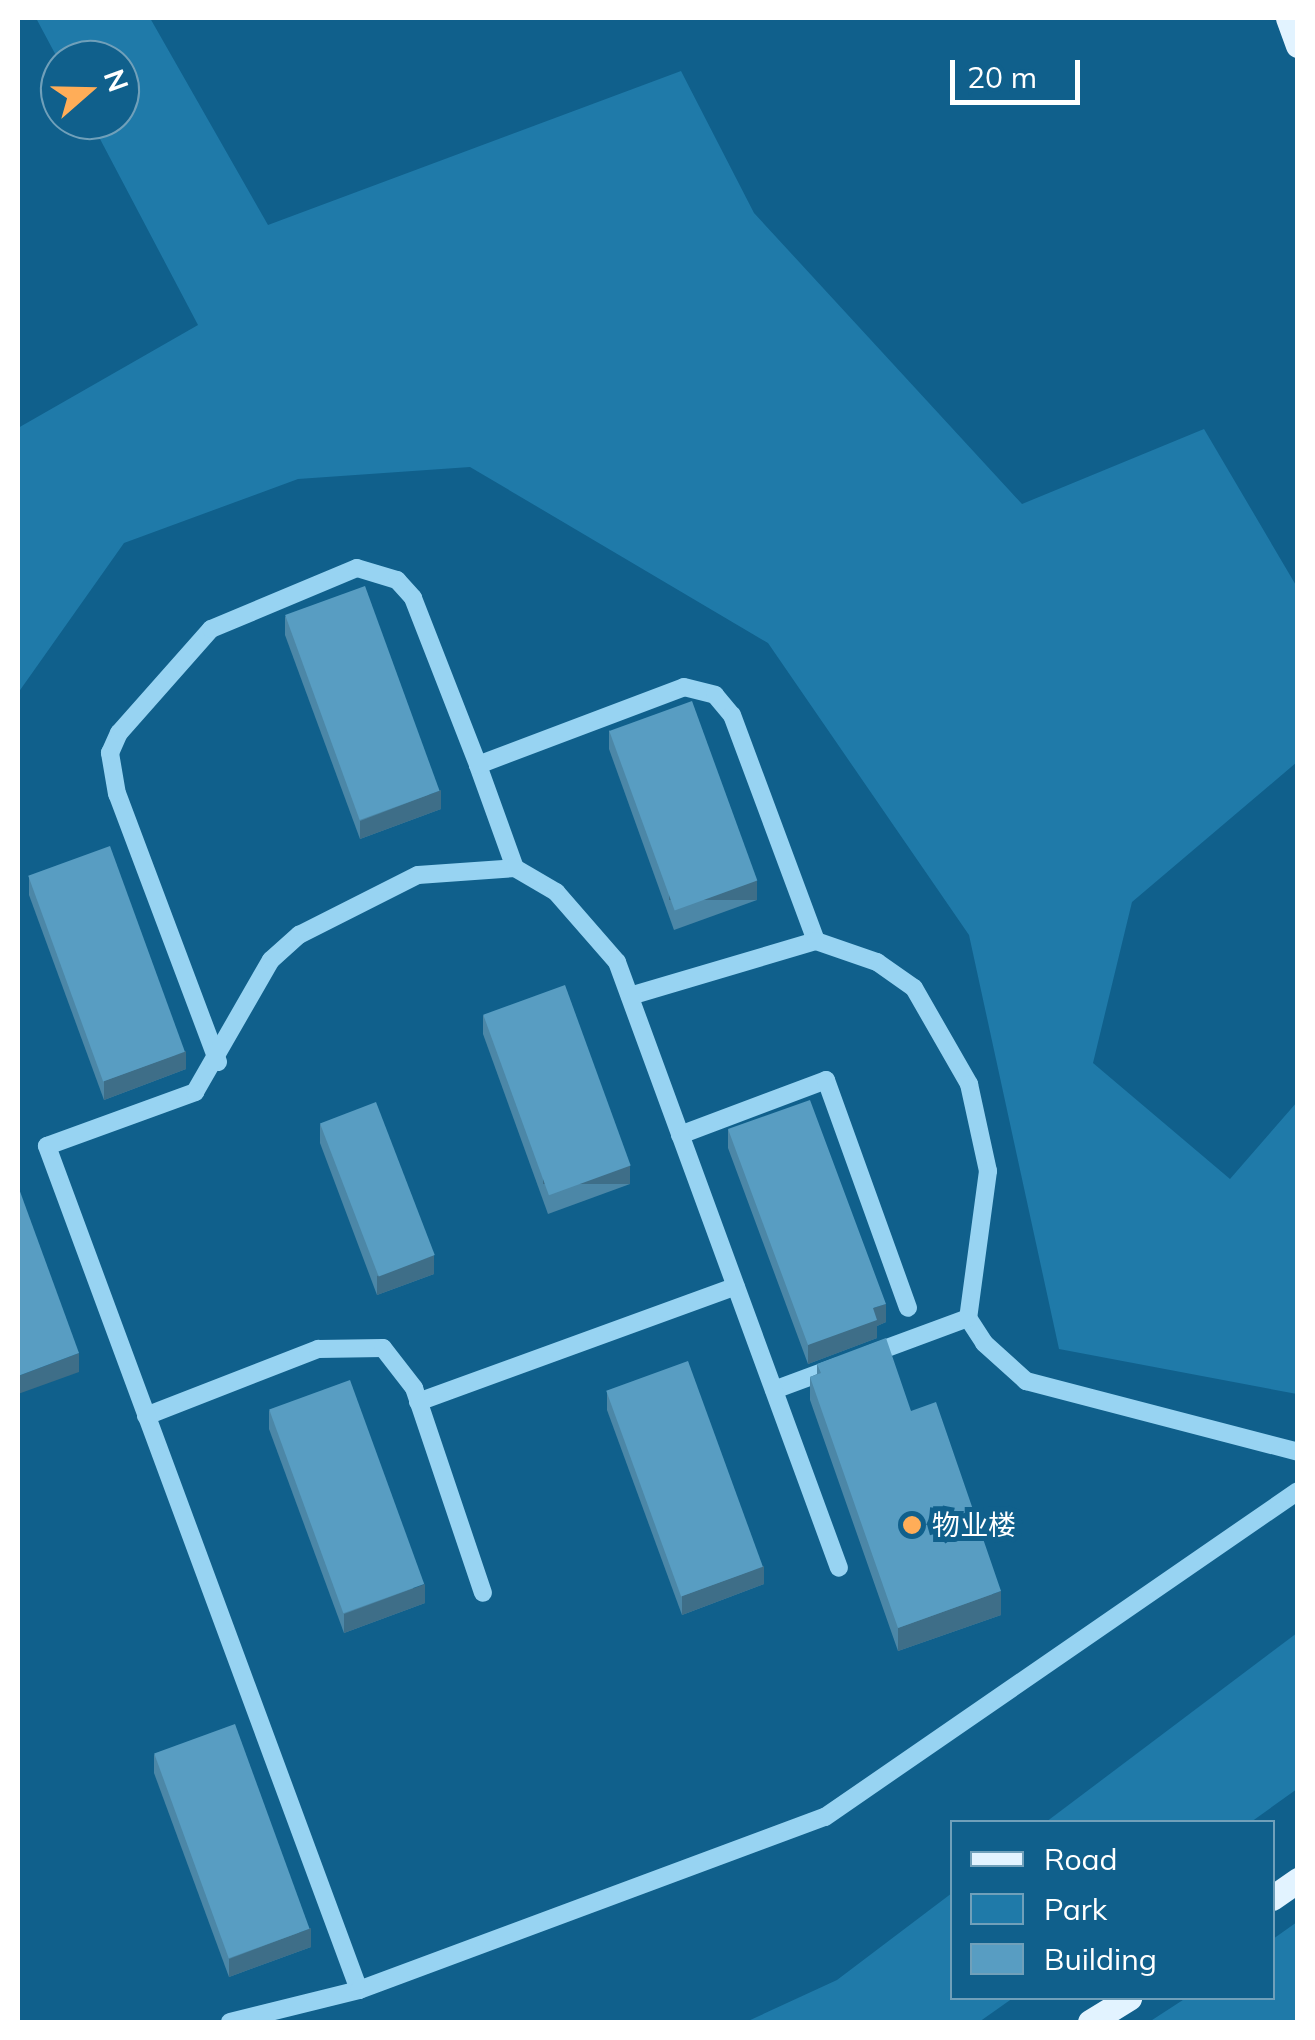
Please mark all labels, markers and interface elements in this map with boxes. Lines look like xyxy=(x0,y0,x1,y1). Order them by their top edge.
north arrow xyxy=(40,40,140,140)
scale bar xyxy=(955,40,1085,102)
text: 20 m xyxy=(967,58,1037,96)
text: N xyxy=(97,64,137,96)
place label: 物业楼 xyxy=(932,1508,1016,1542)
marker: 物业楼 xyxy=(901,1514,923,1536)
legend xyxy=(950,1820,1275,2000)
text: Road xyxy=(1044,1840,1118,1878)
text: Park xyxy=(1044,1890,1107,1928)
text: Building xyxy=(1044,1940,1157,1978)

